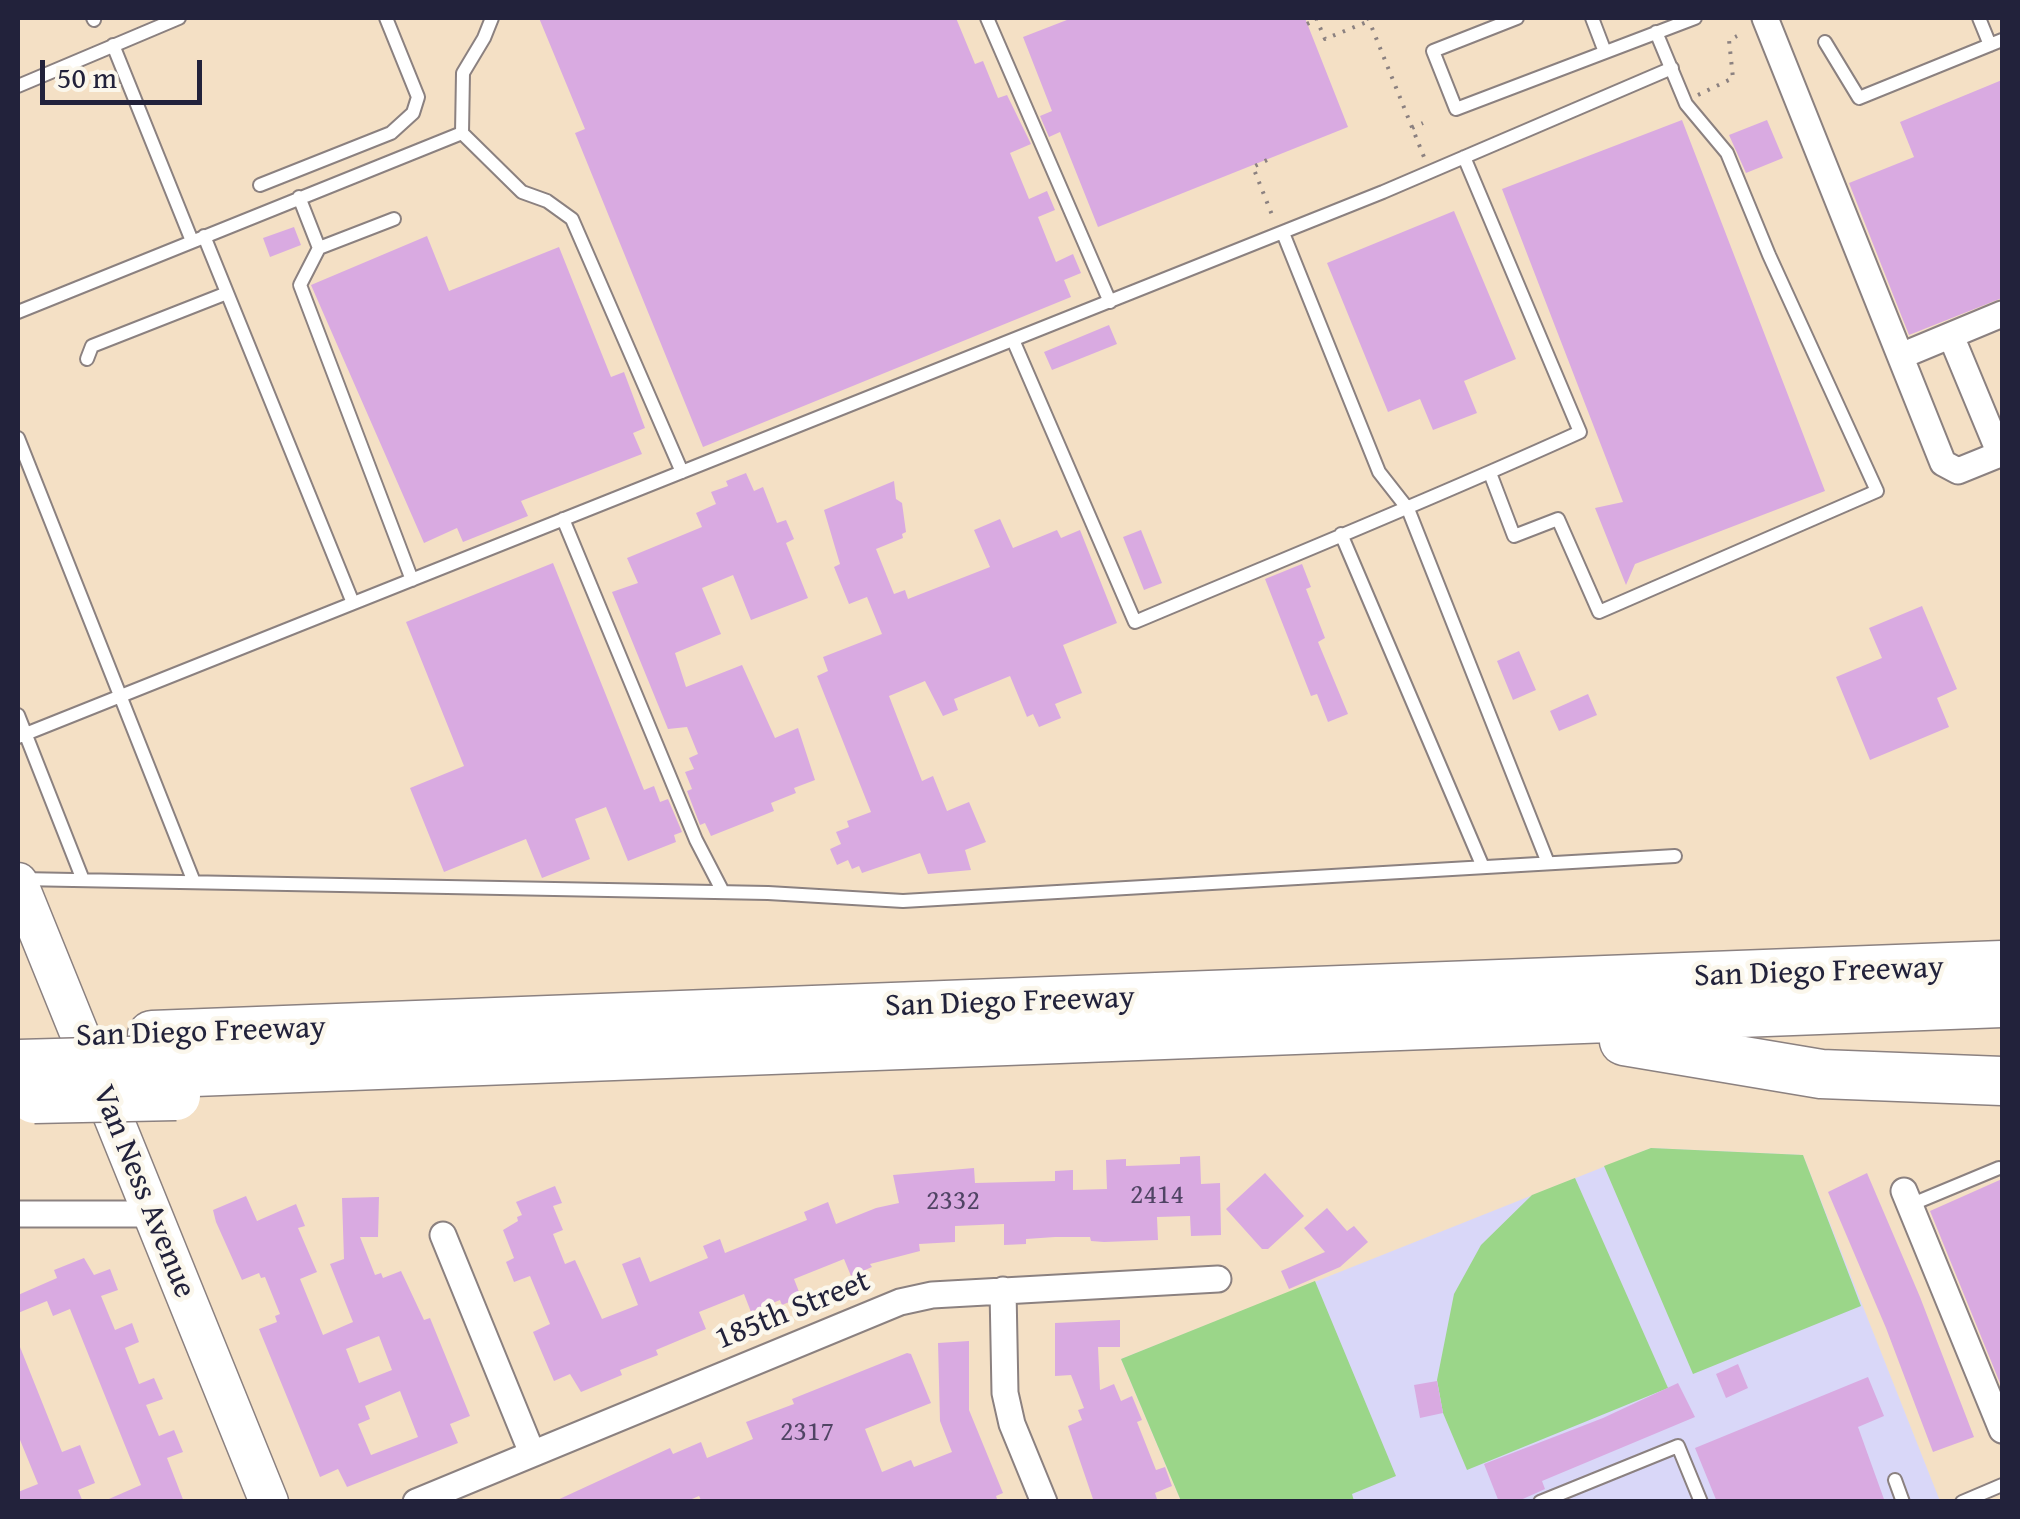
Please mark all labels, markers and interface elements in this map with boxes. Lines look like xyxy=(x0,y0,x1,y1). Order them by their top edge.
scale bar xyxy=(45,40,208,102)
text: 50 m xyxy=(57,55,117,99)
street label: San Diego Freeway xyxy=(1693,949,1945,997)
street label: San Diego Freeway xyxy=(884,979,1136,1027)
street label: San Diego Freeway xyxy=(75,1009,327,1057)
street label: Van Ness Avenue xyxy=(83,1080,203,1304)
house number: 2414 xyxy=(1130,1179,1184,1213)
house number: 2332 xyxy=(926,1185,980,1219)
street label: 185th Street xyxy=(710,1263,876,1359)
house number: 2317 xyxy=(780,1416,834,1450)

